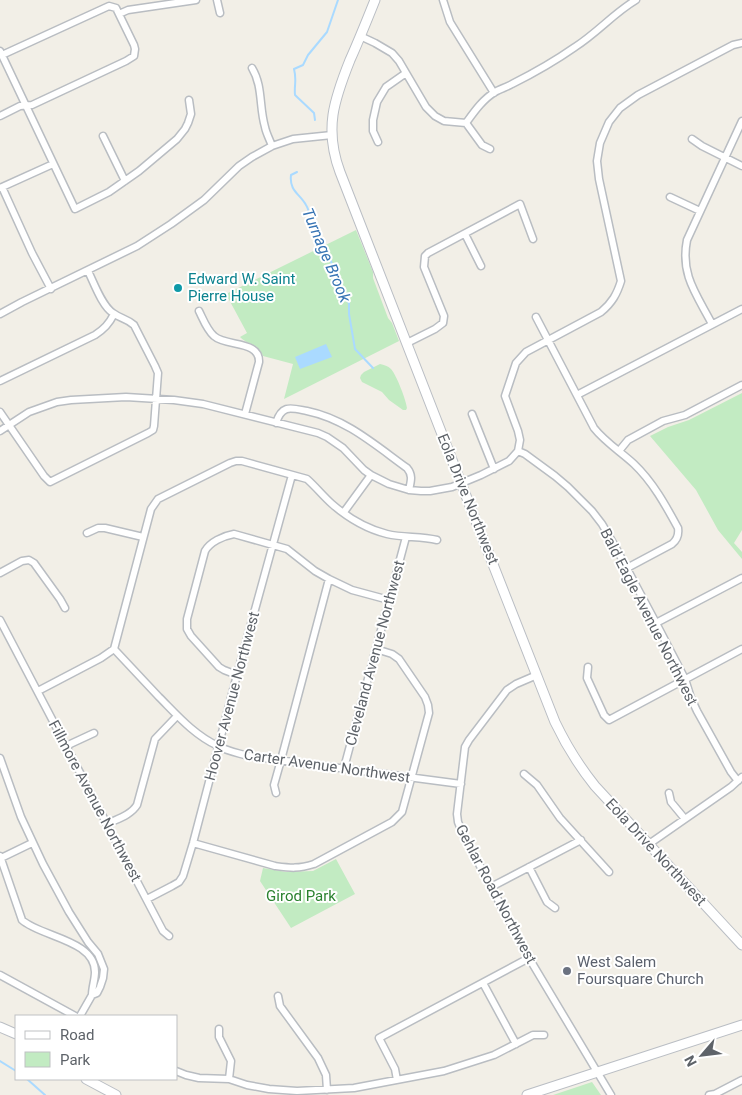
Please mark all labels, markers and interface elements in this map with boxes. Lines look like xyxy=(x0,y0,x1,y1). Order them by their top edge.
water label: Turnage Brook xyxy=(298,205,355,306)
place label: Edward W. Saint Pierre House xyxy=(188,270,295,305)
marker: Edward W. Saint Pierre House xyxy=(172,282,184,294)
street label: Eola Drive Northwest xyxy=(434,431,503,567)
street label: Bald Eagle Avenue Northwest xyxy=(596,525,702,709)
street label: Cleveland Avenue Northwest xyxy=(342,558,408,748)
street label: Hoover Avenue Northwest xyxy=(201,609,263,782)
street label: Fillmore Avenue Northwest xyxy=(45,717,145,885)
street label: Carter Avenue Northwest xyxy=(243,745,411,787)
street label: Eola Drive Northwest xyxy=(602,795,710,909)
street label: Gehlar Road Northwest xyxy=(452,821,540,967)
park label: Girod Park xyxy=(266,887,336,905)
place label: West Salem Foursquare Church xyxy=(577,953,704,988)
marker: West Salem Foursquare Church xyxy=(561,965,573,977)
legend xyxy=(15,1015,178,1080)
text: Road xyxy=(60,1026,94,1044)
north arrow xyxy=(677,1030,727,1080)
text: Park xyxy=(60,1051,91,1069)
text: N xyxy=(681,1053,700,1069)

